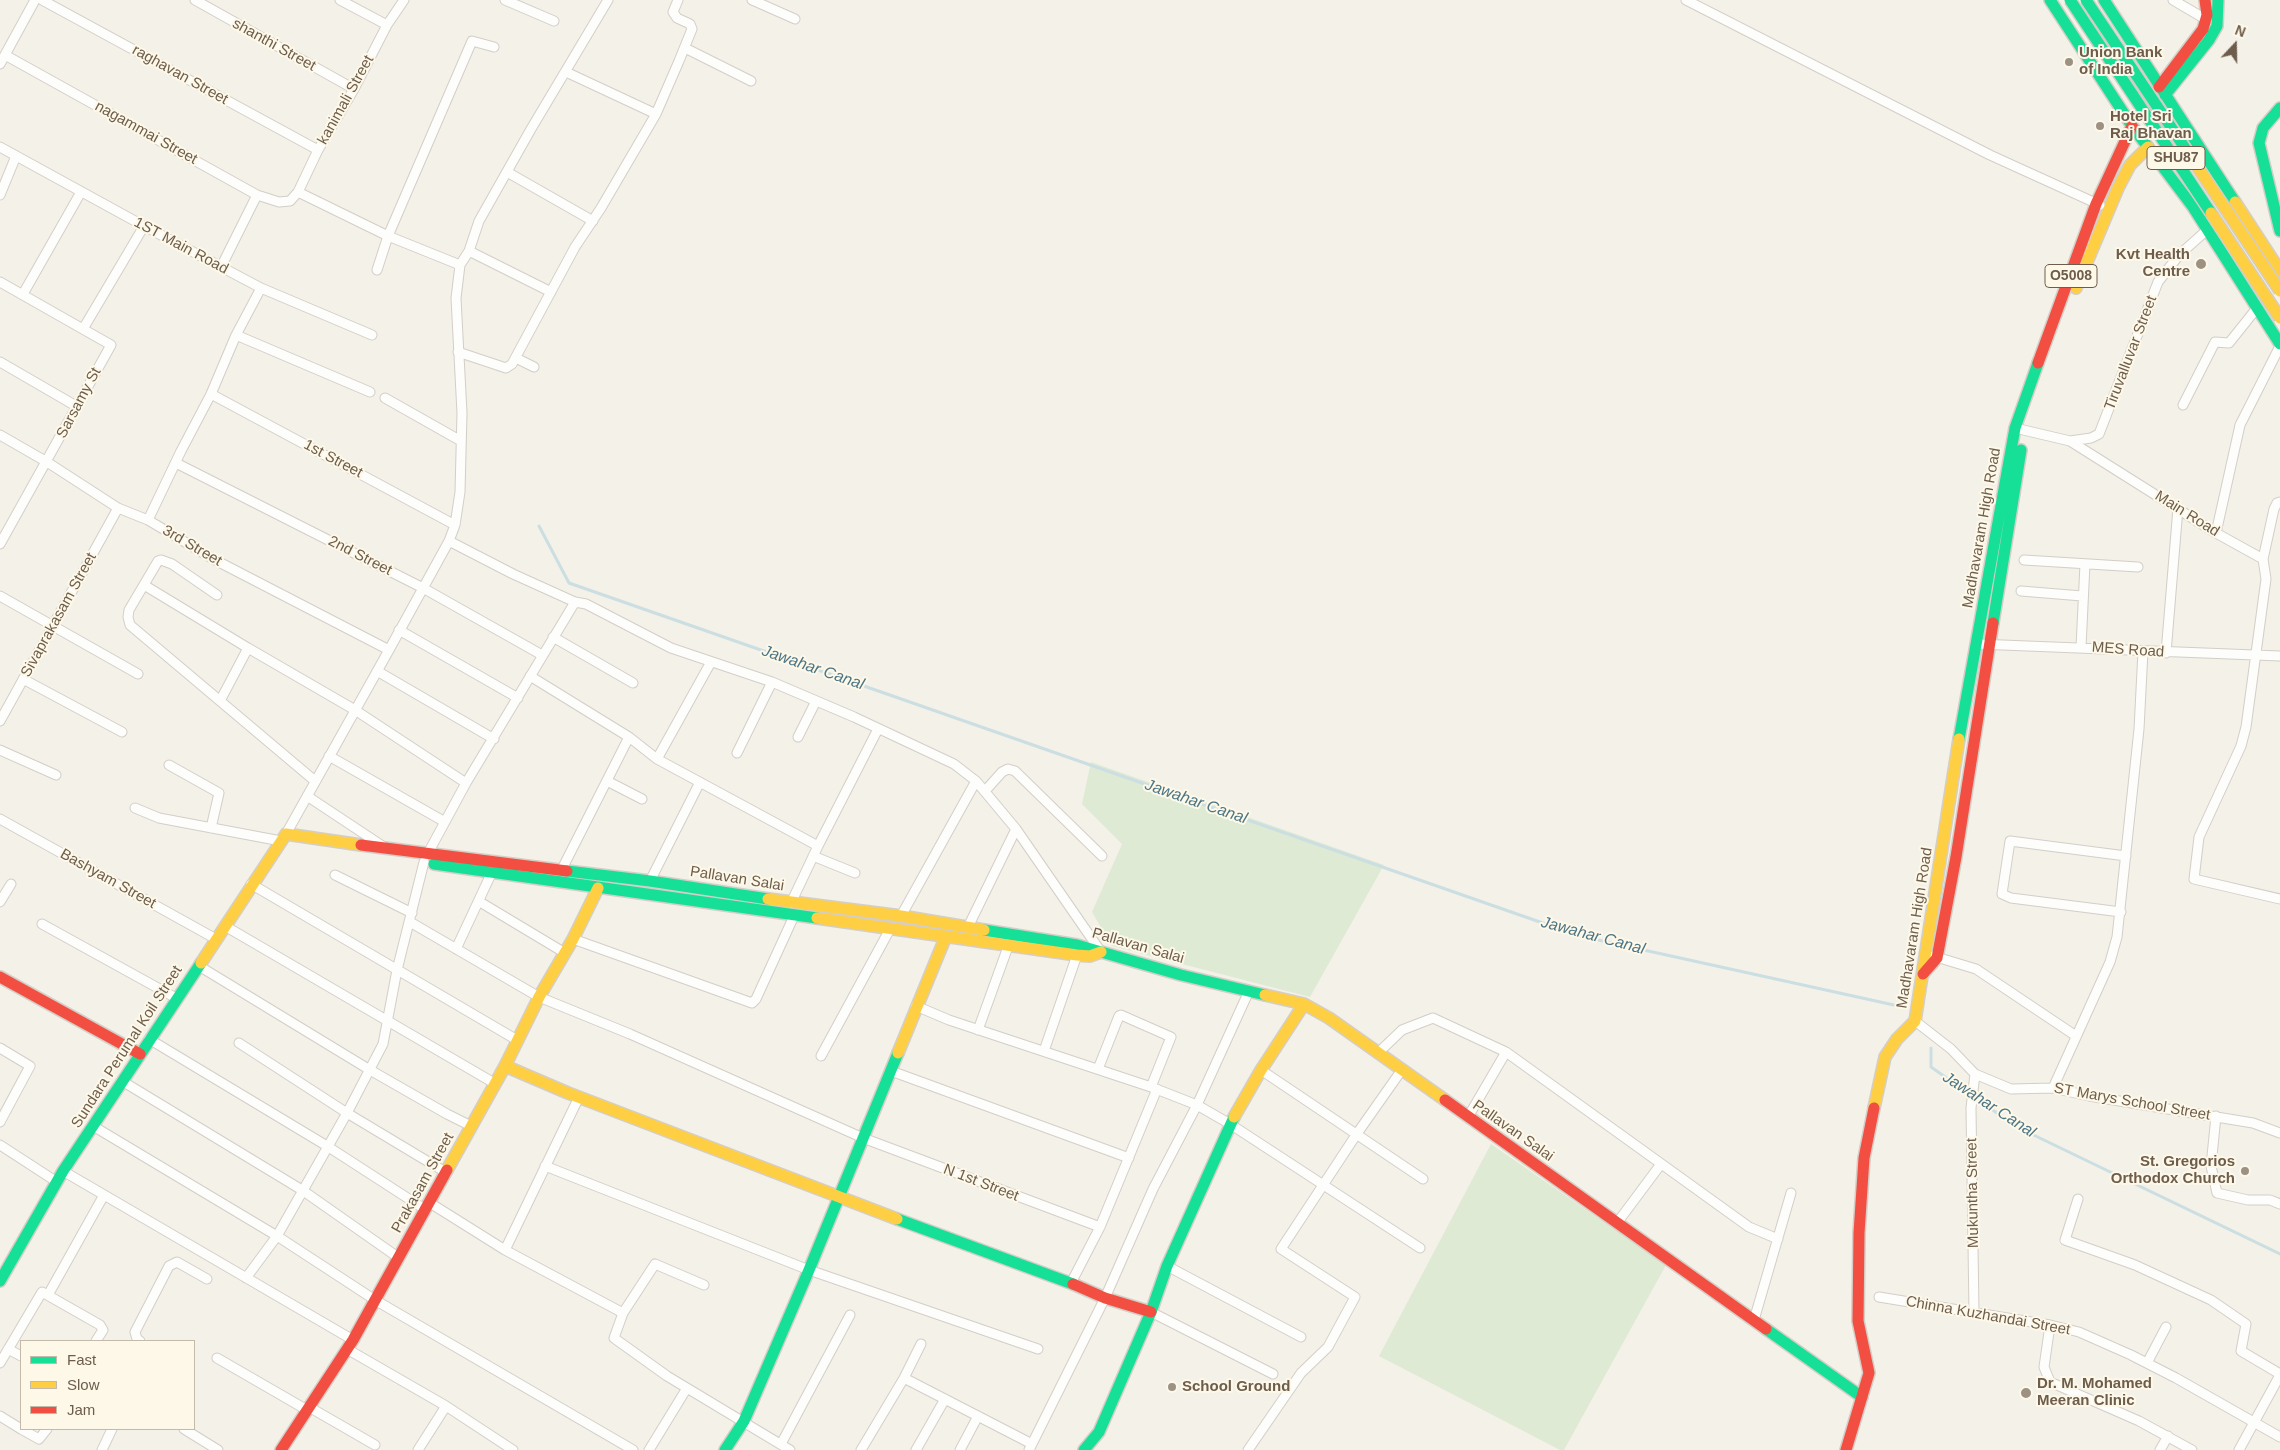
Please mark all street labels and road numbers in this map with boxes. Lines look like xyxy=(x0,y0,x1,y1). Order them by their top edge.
street label: shanthi Street xyxy=(229,15,319,75)
street label: raghavan Street xyxy=(129,41,231,109)
street label: kanimali Street xyxy=(314,52,378,148)
street label: nagammai Street xyxy=(92,97,200,169)
road number: SHU87 xyxy=(2147,146,2205,170)
street label: 1ST Main Road xyxy=(131,214,231,278)
road number: O5008 xyxy=(2045,264,2097,288)
street label: Tiruvalluvar Street xyxy=(2101,293,2161,413)
street label: Sarsamy St xyxy=(53,365,105,441)
street label: 1st Street xyxy=(300,436,366,482)
street label: Madhavaram High Road xyxy=(1959,446,2005,610)
street label: Main Road xyxy=(2151,487,2223,541)
street label: 3rd Street xyxy=(159,522,225,570)
street label: 2nd Street xyxy=(325,532,395,580)
street label: Sivaprakasam Street xyxy=(17,550,101,680)
street label: MES Road xyxy=(2091,638,2165,662)
street label: Bashyam Street xyxy=(57,845,159,913)
street label: Madhavaram High Road xyxy=(1893,846,1937,1010)
street label: Pallavan Salai xyxy=(689,863,785,895)
street label: Pallavan Salai xyxy=(1090,924,1186,968)
street label: Sundara Perumal Koil Street xyxy=(68,962,186,1132)
street label: ST Marys School Street xyxy=(2052,1079,2212,1125)
street label: Pallavan Salai xyxy=(1469,1096,1557,1166)
street label: Prakasam Street xyxy=(388,1130,458,1236)
street label: Mukuntha Street xyxy=(1963,1138,1983,1248)
street label: N 1st Street xyxy=(941,1160,1021,1206)
street label: Chinna Kuzhandai Street xyxy=(1904,1293,2072,1339)

